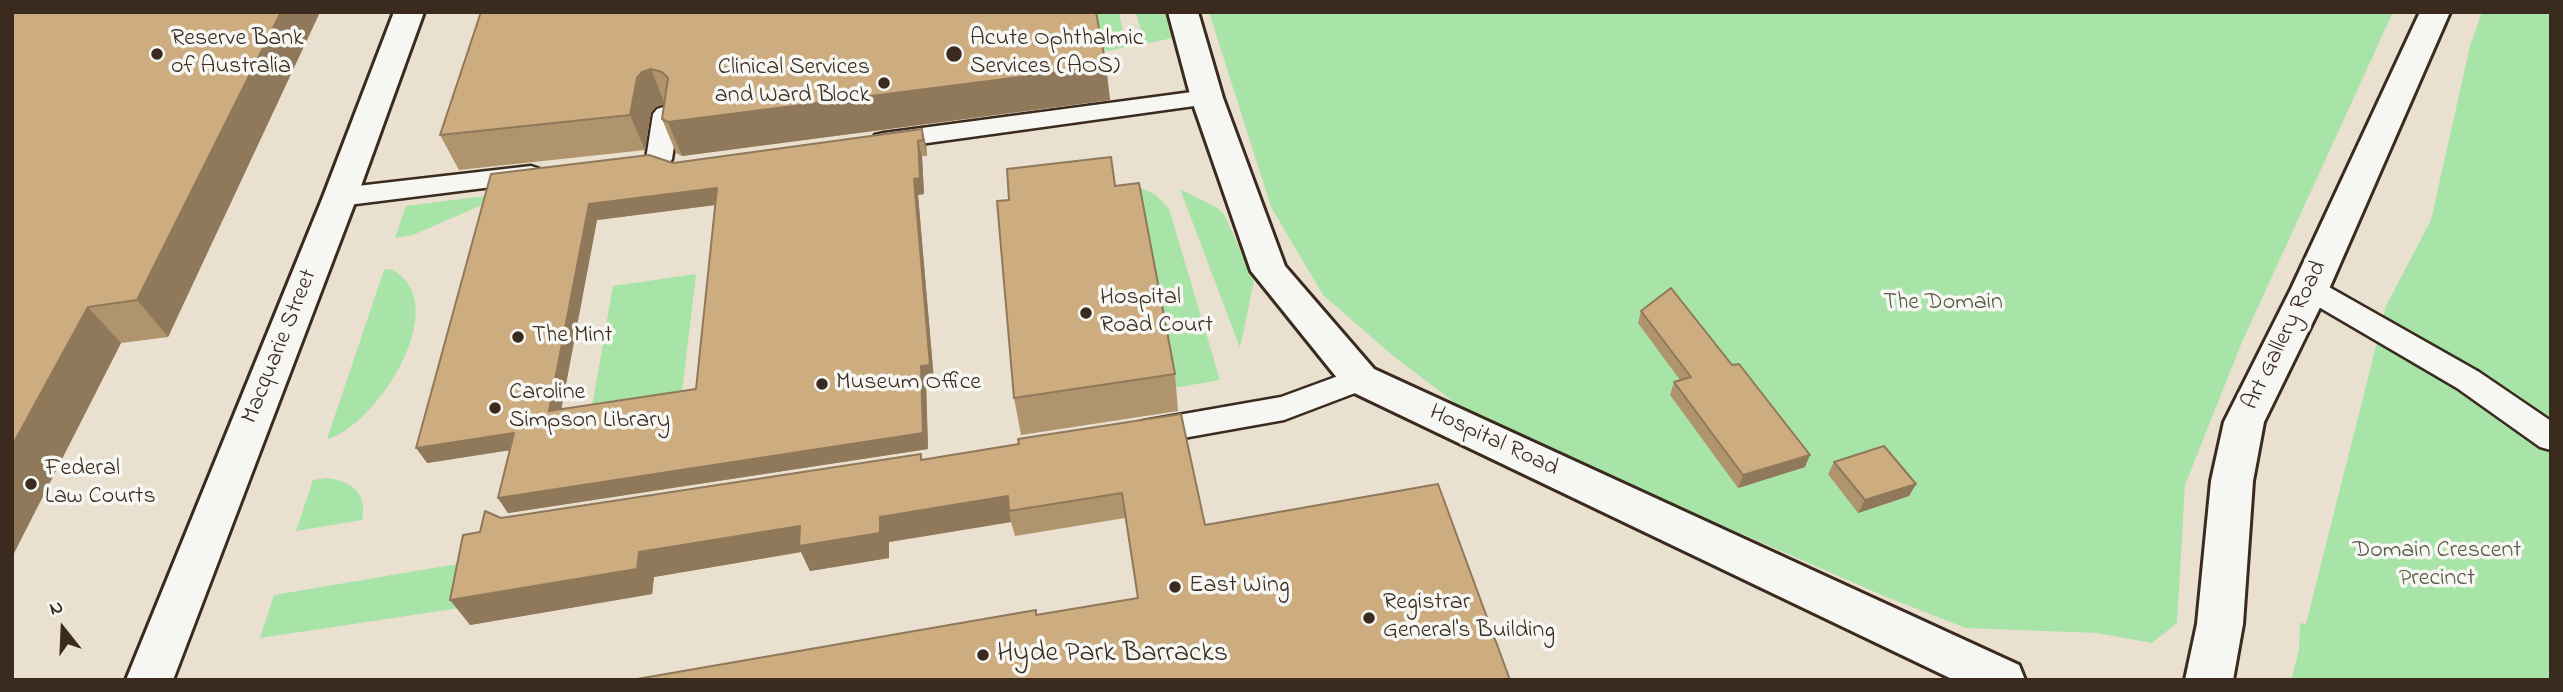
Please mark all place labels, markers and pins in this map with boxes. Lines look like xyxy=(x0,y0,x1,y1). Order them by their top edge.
place label: Reserve Bank of Australia xyxy=(171,26,304,82)
place label: Acute Ophthalmic Services (AOS) xyxy=(970,26,1143,82)
marker: Acute Ophthalmic Services (AOS) xyxy=(944,44,964,64)
marker: Reserve Bank of Australia xyxy=(149,46,165,62)
place label: Clinical Services and Ward Block xyxy=(715,55,870,111)
marker: Clinical Services and Ward Block xyxy=(876,75,892,91)
place label: Hospital Road Court xyxy=(1100,285,1213,341)
marker: Hospital Road Court xyxy=(1078,305,1094,321)
place label: The Mint xyxy=(532,323,613,351)
marker: The Mint xyxy=(510,329,526,345)
place label: Museum Office xyxy=(836,370,981,398)
marker: Museum Office xyxy=(814,376,830,392)
place label: Caroline Simpson Library xyxy=(509,380,670,436)
marker: Caroline Simpson Library xyxy=(487,400,503,416)
place label: Federal Law Courts xyxy=(45,456,156,512)
marker: Federal Law Courts xyxy=(23,476,39,492)
place label: East Wing xyxy=(1189,573,1290,601)
marker: East Wing xyxy=(1167,579,1183,595)
place label: Registrar General's Building xyxy=(1383,590,1555,646)
marker: Registrar General's Building xyxy=(1361,610,1377,626)
place label: Hyde Park Barracks xyxy=(997,638,1228,672)
marker: Hyde Park Barracks xyxy=(975,647,991,663)

